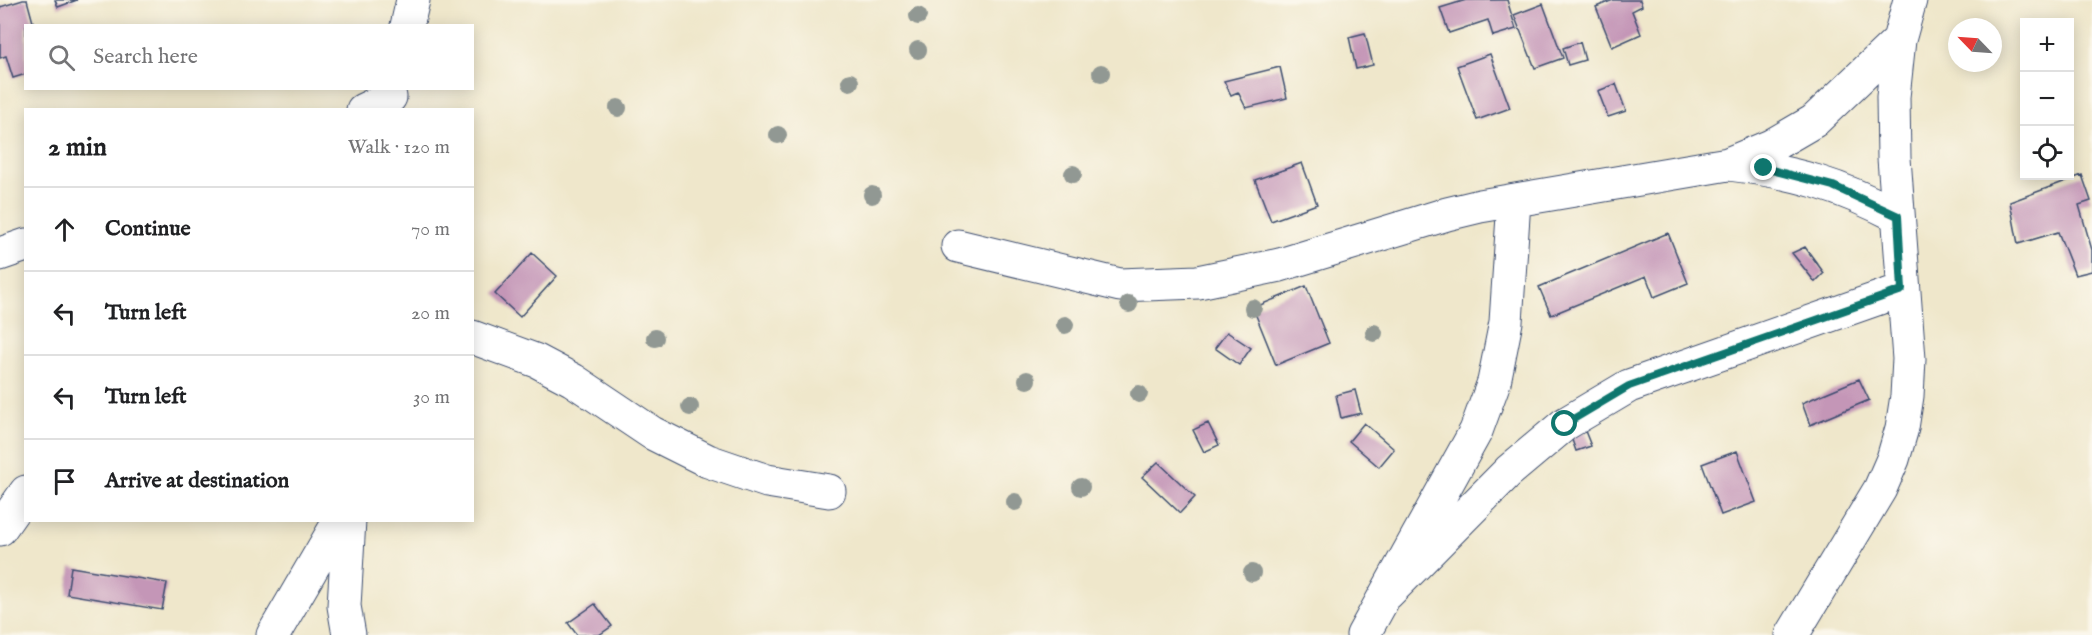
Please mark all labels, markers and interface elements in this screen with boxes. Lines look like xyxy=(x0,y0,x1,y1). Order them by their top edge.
north arrow xyxy=(1948,18,2002,72)
map controls xyxy=(2020,18,2074,180)
button: + xyxy=(2020,18,2074,72)
search box xyxy=(24,24,474,90)
icon: search xyxy=(45,41,78,74)
text: Search here xyxy=(93,43,198,71)
button: − xyxy=(2020,72,2074,126)
button: locate xyxy=(2020,126,2074,180)
text: 2 min xyxy=(48,131,107,164)
text: Walk · 120 m xyxy=(348,135,450,160)
route end xyxy=(1750,154,1776,180)
icon: ahead xyxy=(48,213,81,246)
text: Continue xyxy=(105,215,191,243)
text: 70 m xyxy=(411,217,450,242)
icon: left xyxy=(48,297,81,330)
text: Turn left xyxy=(105,299,187,327)
text: 20 m xyxy=(411,301,450,326)
icon: left xyxy=(48,381,81,414)
text: Turn left xyxy=(105,383,187,411)
text: 30 m xyxy=(413,385,450,410)
route start xyxy=(1551,410,1577,436)
icon: arrive xyxy=(48,465,81,498)
text: Arrive at destination xyxy=(105,467,289,495)

